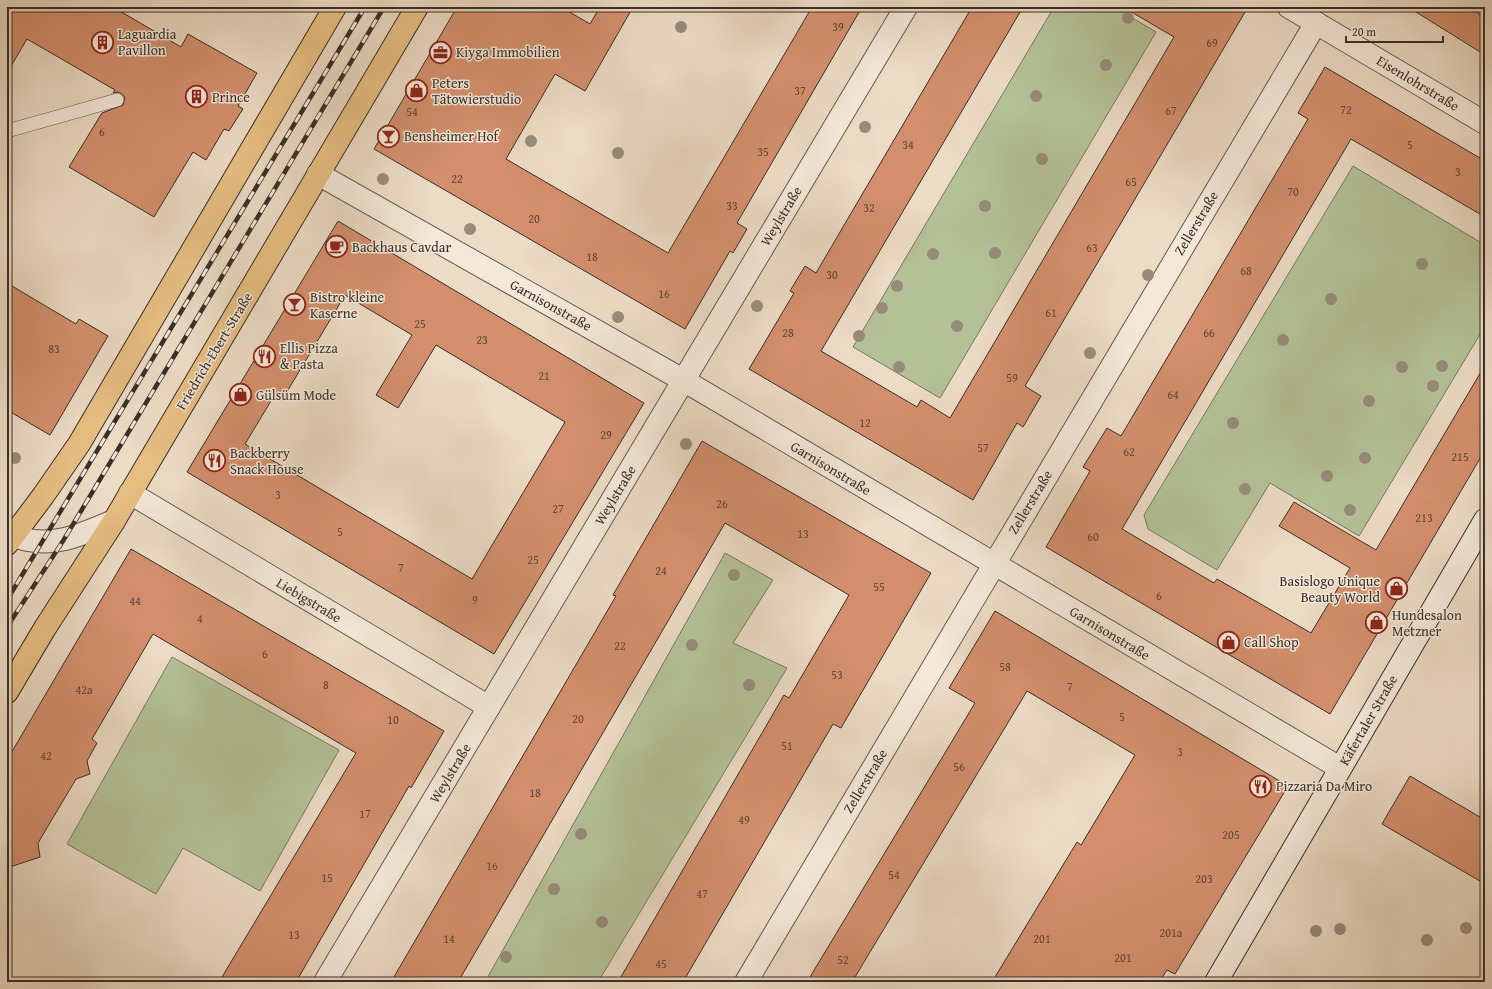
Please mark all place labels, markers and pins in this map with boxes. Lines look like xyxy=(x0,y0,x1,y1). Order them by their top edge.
place label: Laguardia Pavillon xyxy=(118,24,177,60)
building icon: Laguardia Pavillon xyxy=(90,29,116,55)
office icon: Kiyga Immobilien xyxy=(427,39,453,65)
place label: Kiyga Immobilien xyxy=(456,42,560,62)
place label: Peters Tätowierstudio xyxy=(432,73,521,109)
shop icon: Peters Tätowierstudio xyxy=(404,78,430,104)
building icon: Prince xyxy=(184,84,210,110)
place label: Prince xyxy=(212,87,250,107)
bar icon: Bensheimer Hof xyxy=(376,123,402,149)
place label: Bensheimer Hof xyxy=(404,126,500,146)
cafe icon: Backhaus Cavdar xyxy=(323,234,349,260)
place label: Backhaus Cavdar xyxy=(352,237,451,257)
place label: Bistro kleine Kaserne xyxy=(310,287,385,323)
bar icon: Bistro kleine Kaserne xyxy=(282,292,308,318)
place label: Ellis Pizza & Pasta xyxy=(280,338,338,374)
restaurant icon: Ellis Pizza & Pasta xyxy=(252,343,278,369)
shop icon: Gülsüm Mode xyxy=(228,382,254,408)
place label: Gülsüm Mode xyxy=(256,385,337,405)
place label: Backberry Snack House xyxy=(230,443,304,479)
restaurant icon: Backberry Snack House xyxy=(201,448,227,474)
place label: Basislogo Unique Beauty World xyxy=(1280,571,1381,607)
shop icon: Basislogo Unique Beauty World xyxy=(1383,576,1409,602)
place label: Hundesalon Metzner xyxy=(1392,605,1462,641)
shop icon: Hundesalon Metzner xyxy=(1364,610,1390,636)
shop icon: Call Shop xyxy=(1215,629,1241,655)
place label: Call Shop xyxy=(1244,632,1299,652)
restaurant icon: Pizzaria Da Miro xyxy=(1247,773,1273,799)
place label: Pizzaria Da Miro xyxy=(1276,776,1372,796)

